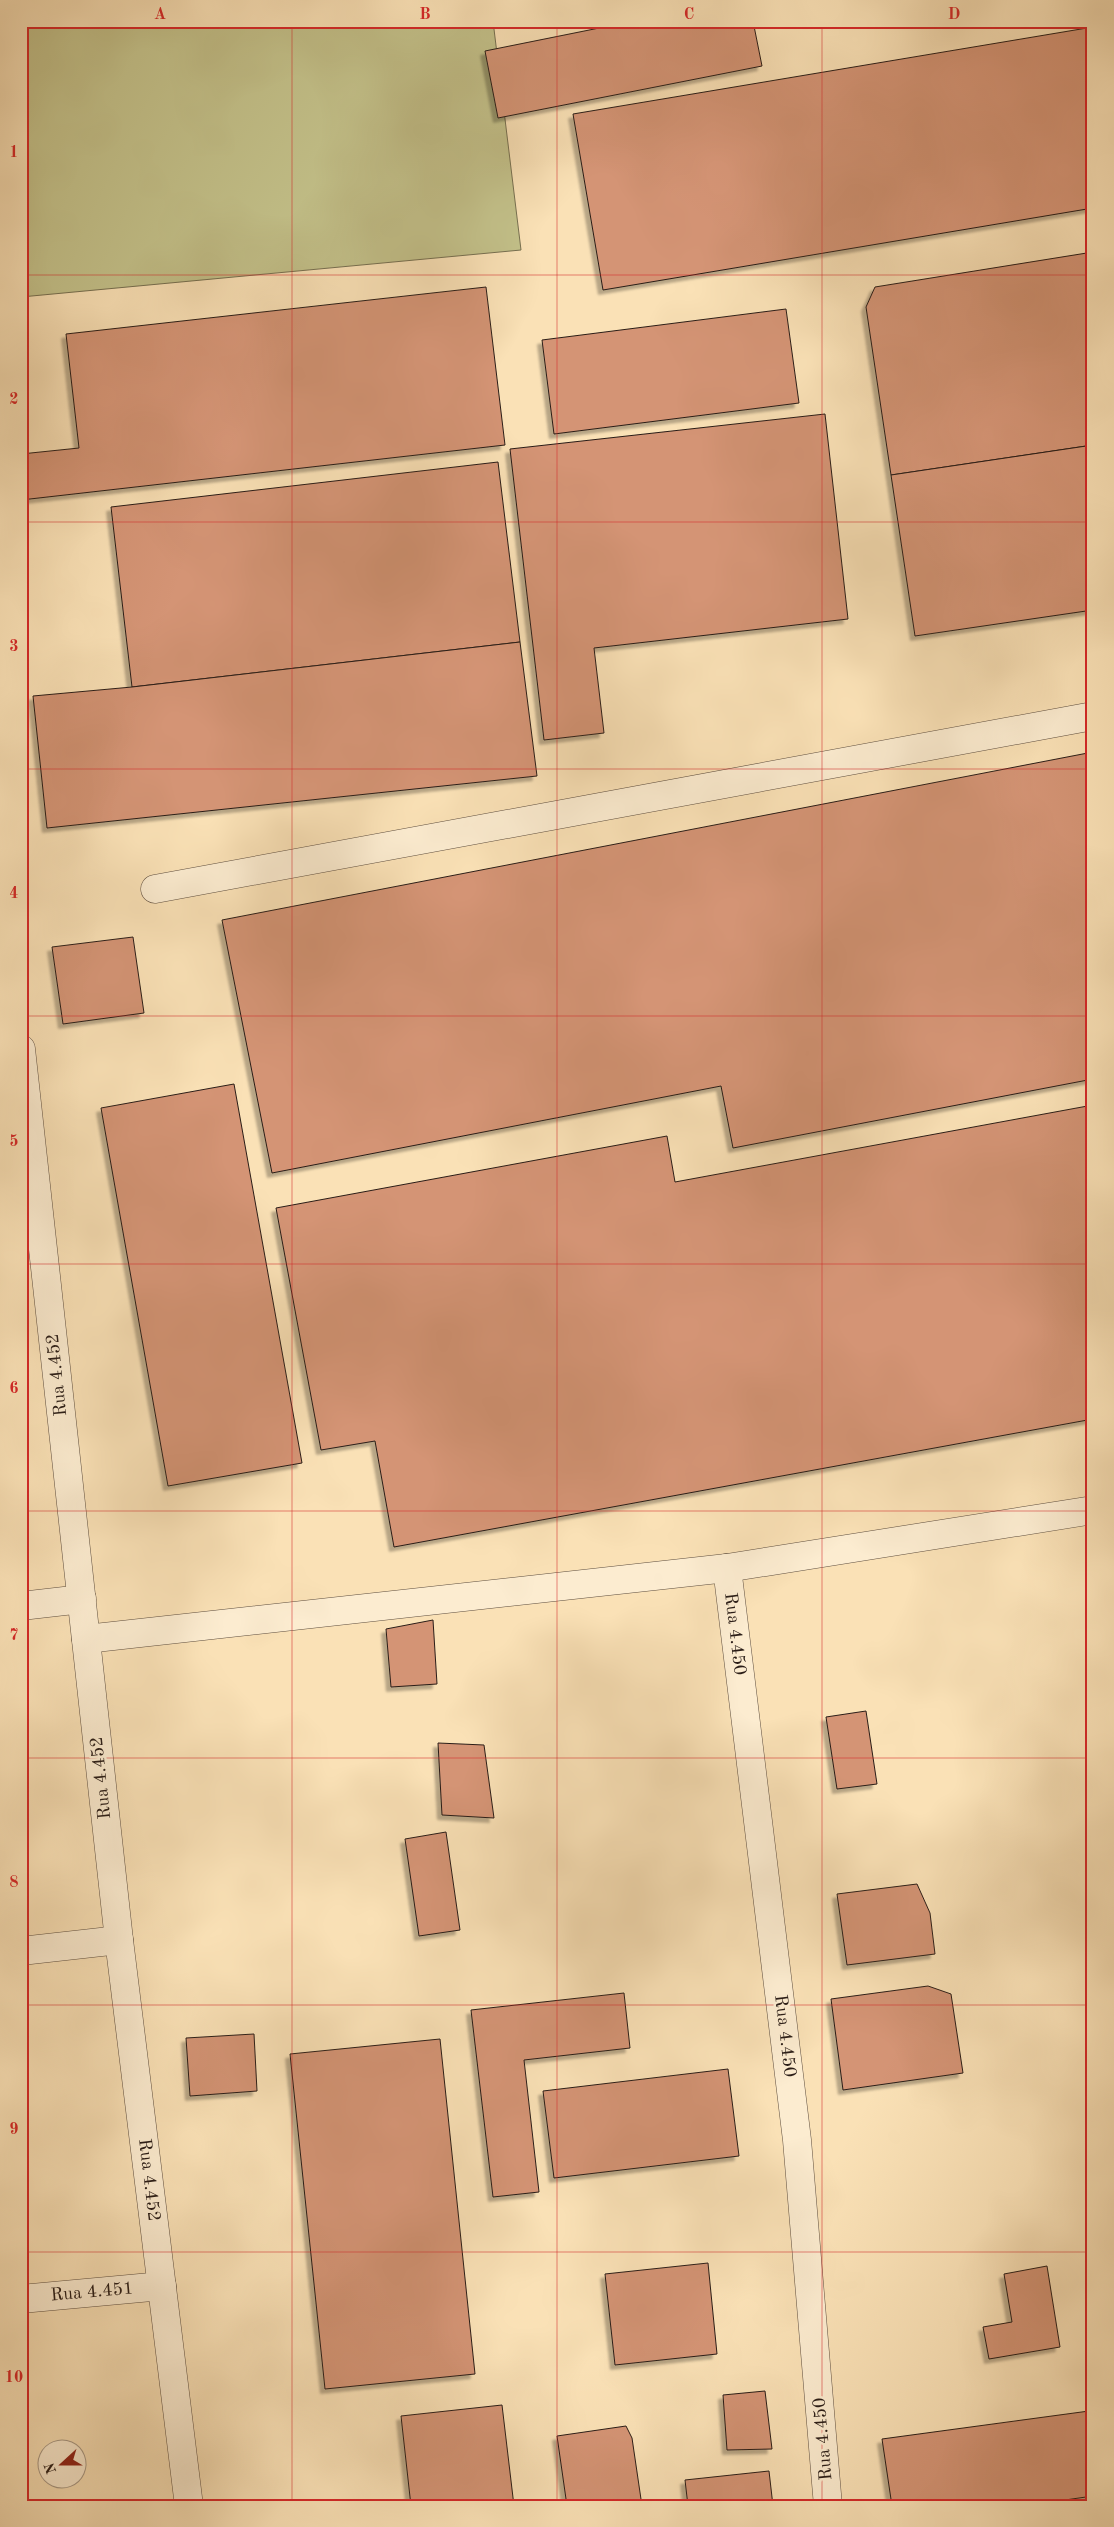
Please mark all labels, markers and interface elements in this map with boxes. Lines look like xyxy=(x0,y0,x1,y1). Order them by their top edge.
text: A xyxy=(154,7,166,23)
text: B xyxy=(419,7,431,23)
text: C xyxy=(684,7,694,23)
text: D xyxy=(948,7,960,23)
text: 1 xyxy=(9,145,19,161)
text: 2 xyxy=(9,392,19,408)
text: 3 xyxy=(9,639,19,655)
text: 4 xyxy=(9,886,19,902)
text: 5 xyxy=(9,1134,19,1150)
street label: Rua 4.452 xyxy=(44,1333,70,1417)
text: 6 xyxy=(9,1381,19,1397)
street label: Rua 4.450 xyxy=(721,1592,749,1676)
text: 7 xyxy=(9,1628,19,1644)
street label: Rua 4.452 xyxy=(88,1736,114,1820)
text: 8 xyxy=(9,1875,19,1891)
street label: Rua 4.450 xyxy=(771,1994,799,2078)
text: 9 xyxy=(9,2122,19,2138)
street label: Rua 4.452 xyxy=(135,2138,163,2222)
street label: Rua 4.451 xyxy=(50,2279,134,2305)
text: 10 xyxy=(5,2370,23,2386)
street label: Rua 4.450 xyxy=(810,2397,836,2481)
north arrow xyxy=(38,2440,88,2490)
text: N xyxy=(42,2461,59,2476)

